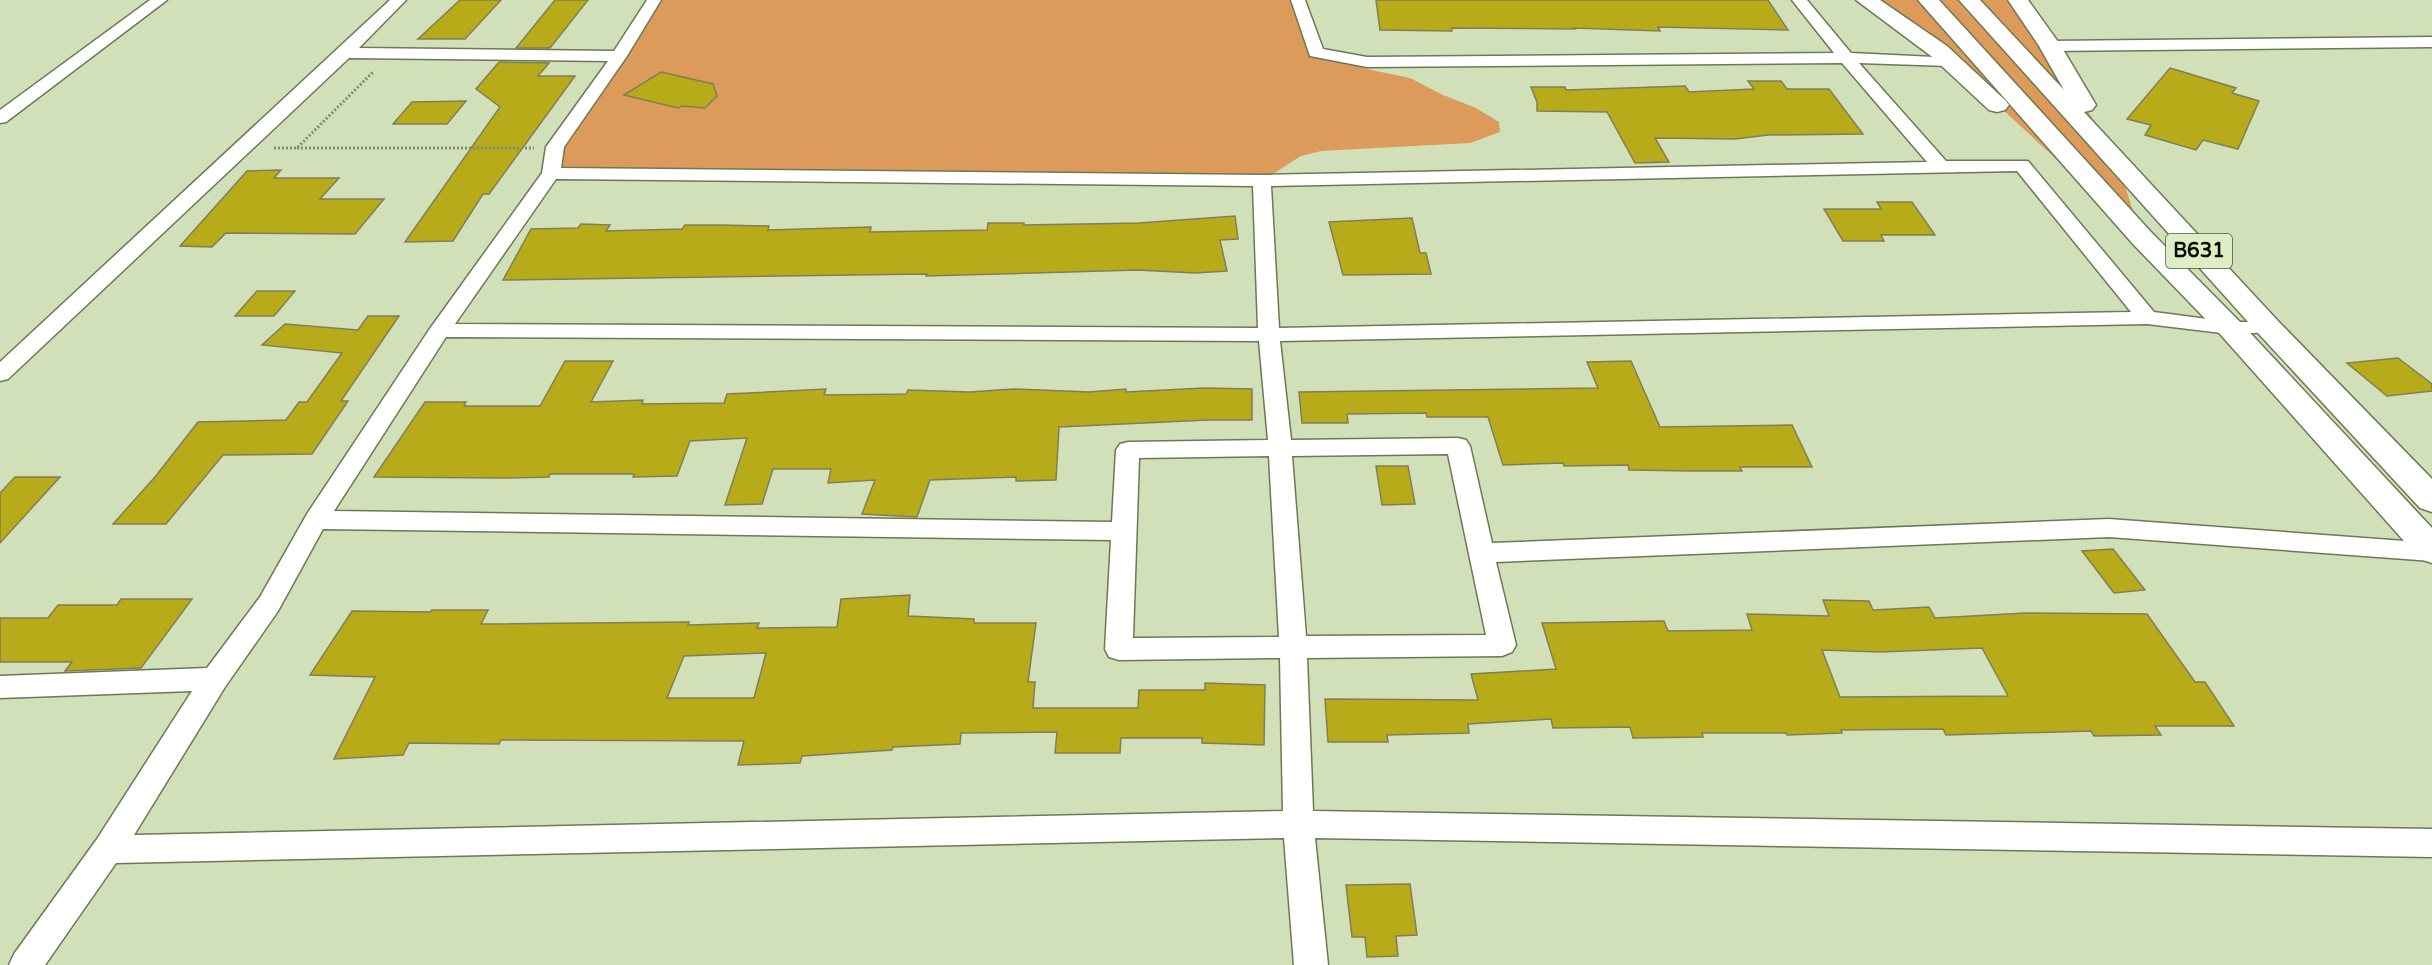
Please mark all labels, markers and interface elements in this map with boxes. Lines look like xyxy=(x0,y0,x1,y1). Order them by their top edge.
road number: B631 xyxy=(2166,234,2232,268)

